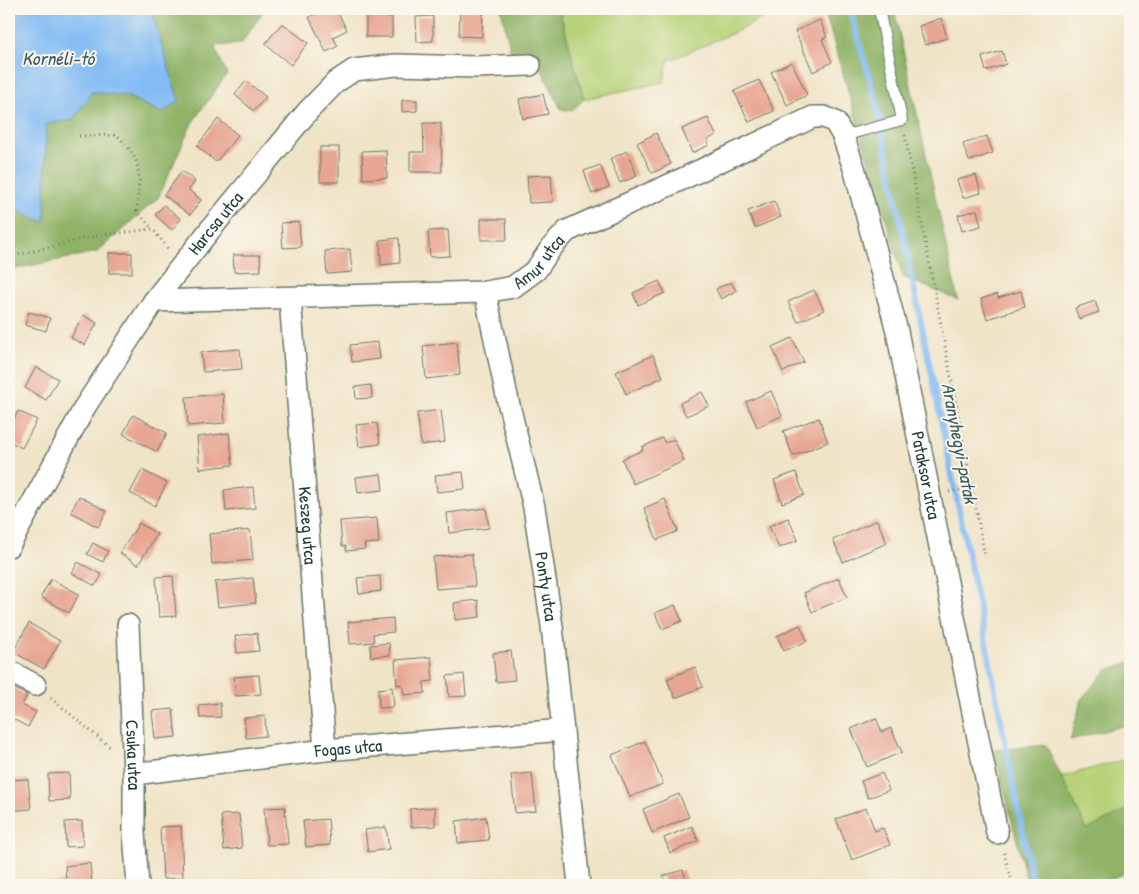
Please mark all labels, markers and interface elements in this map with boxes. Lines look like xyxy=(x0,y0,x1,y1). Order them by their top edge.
water label: Kornéli-tó xyxy=(22,45,95,71)
street label: Harcsa utca xyxy=(182,186,249,260)
street label: Amur utca xyxy=(508,228,570,295)
water label: Aranyhegyi-patak xyxy=(936,381,985,507)
street label: Pataksor utca xyxy=(905,429,947,521)
street label: Keszeg utca xyxy=(293,485,324,565)
street label: Ponty utca xyxy=(529,550,564,623)
street label: Csuka utca xyxy=(120,719,147,790)
street label: Fogas utca xyxy=(312,732,383,763)

